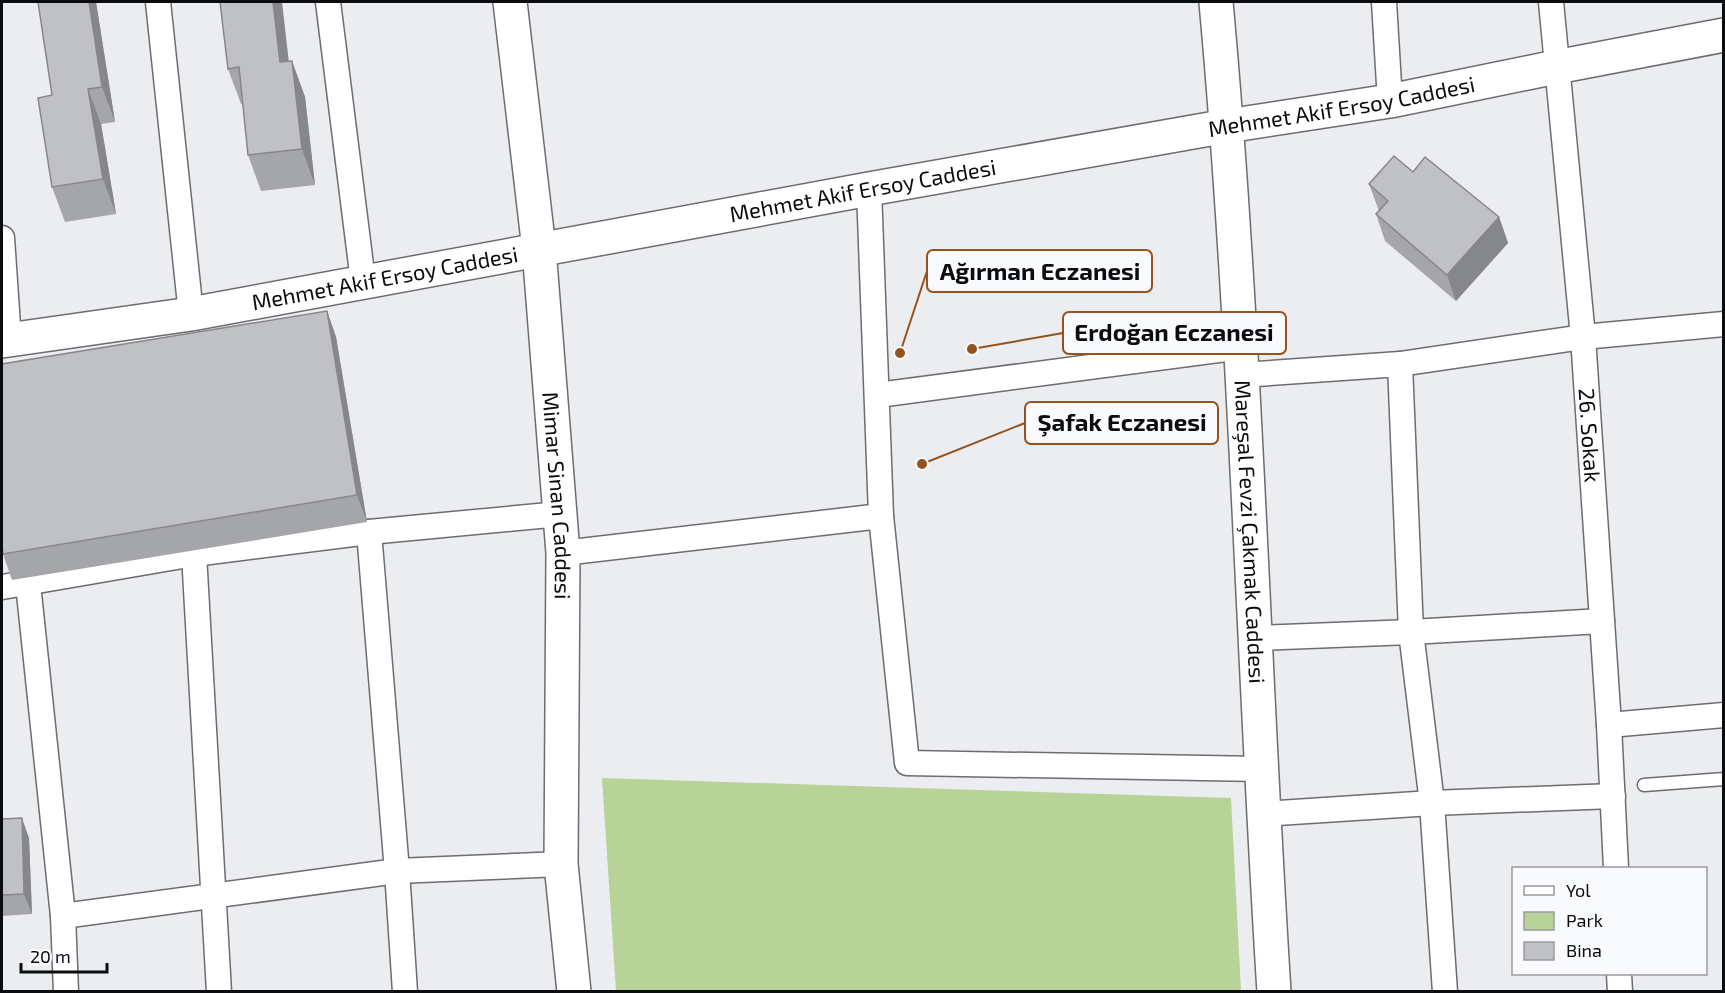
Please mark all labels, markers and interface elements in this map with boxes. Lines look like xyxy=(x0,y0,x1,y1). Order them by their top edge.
street label: Mehmet Akif Ersoy Caddesi xyxy=(1206,70,1477,141)
street label: Mehmet Akif Ersoy Caddesi xyxy=(727,153,998,226)
street label: Mehmet Akif Ersoy Caddesi xyxy=(249,240,520,315)
callout: Ağırman Eczanesi xyxy=(927,250,1152,292)
text: Ağırman Eczanesi xyxy=(940,256,1140,285)
callout: Erdoğan Eczanesi xyxy=(1063,312,1286,354)
text: Erdoğan Eczanesi xyxy=(1074,317,1274,346)
street label: Mareşal Fevzi Çakmak Caddesi xyxy=(1230,379,1271,684)
street label: 26. Sokak xyxy=(1574,387,1607,483)
street label: Mimar Sinan Caddesi xyxy=(538,391,577,600)
callout: Şafak Eczanesi xyxy=(1025,402,1218,444)
text: Şafak Eczanesi xyxy=(1037,407,1207,437)
legend xyxy=(1512,867,1707,975)
text: Yol xyxy=(1566,879,1591,901)
text: Park xyxy=(1566,909,1603,931)
scale bar xyxy=(21,936,106,974)
text: Bina xyxy=(1566,939,1602,961)
text: 20 m xyxy=(30,945,71,967)

